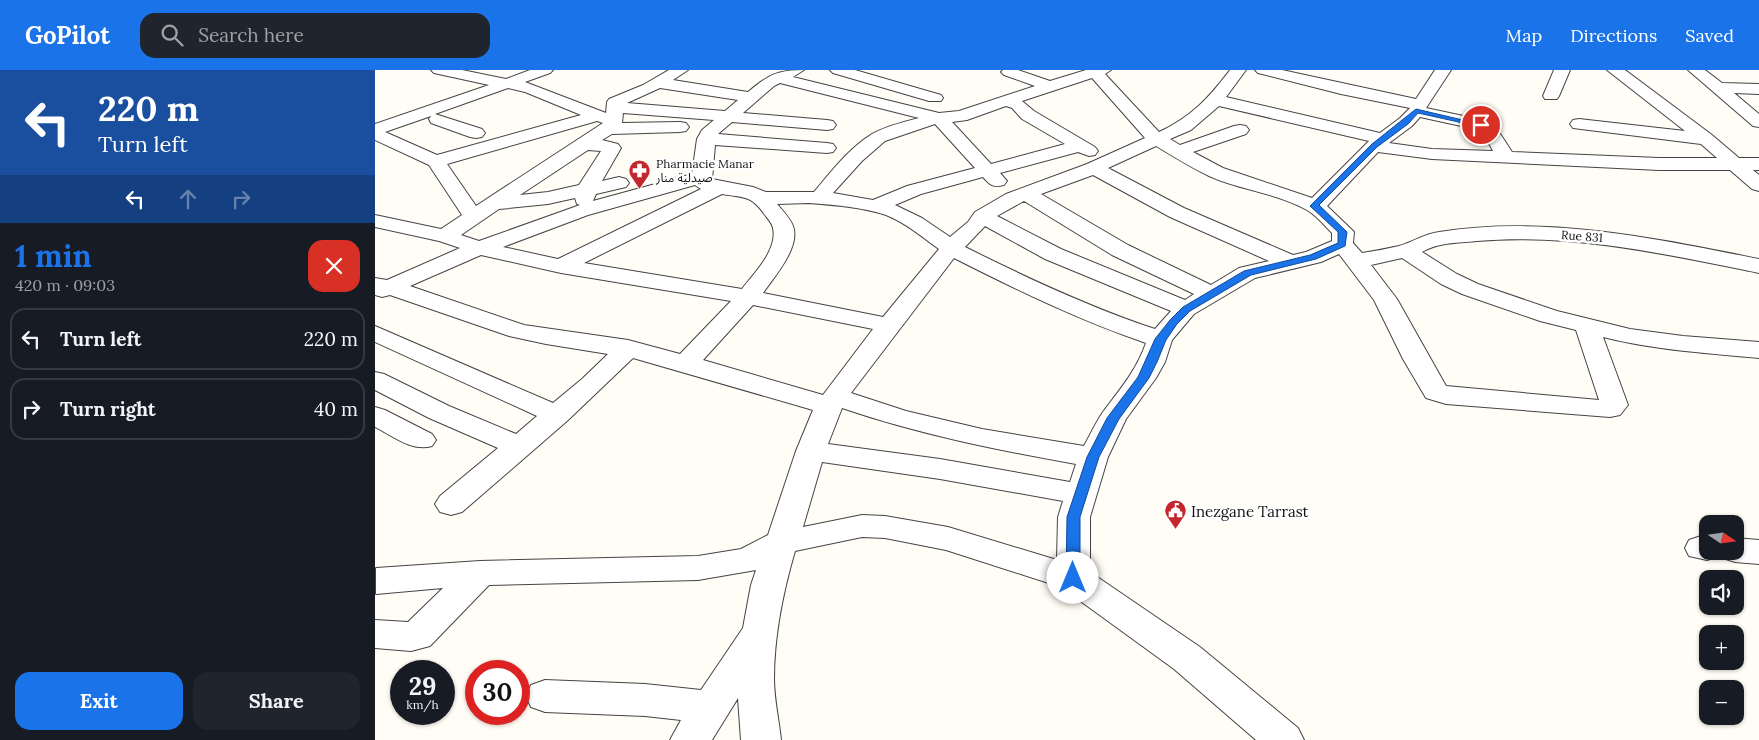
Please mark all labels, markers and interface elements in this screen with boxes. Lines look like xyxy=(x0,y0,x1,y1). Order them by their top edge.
search box xyxy=(140,13,490,58)
text: GoPilot xyxy=(25,20,110,51)
icon: search xyxy=(158,21,186,49)
text: Search here xyxy=(198,23,304,47)
text: Map xyxy=(1506,24,1542,47)
text: Directions xyxy=(1570,24,1657,47)
text: Saved xyxy=(1685,24,1734,47)
text: 220 m xyxy=(98,86,199,131)
icon: left xyxy=(15,90,80,155)
pin xyxy=(1460,104,1502,146)
icon: arrive xyxy=(1467,111,1495,139)
text: Turn left xyxy=(98,130,188,158)
place label: Pharmacie Manar صيدلية منار xyxy=(655,156,755,185)
pharmacy icon: Pharmacie Manar صيدلية منار xyxy=(628,158,652,189)
icon: left xyxy=(121,185,149,213)
icon: ahead xyxy=(174,185,202,213)
icon: right xyxy=(227,185,255,213)
street label: Rue 831 xyxy=(1560,227,1604,245)
text: 1 min xyxy=(15,237,92,275)
button: close xyxy=(308,240,360,292)
text: 420 m · 09:03 xyxy=(15,275,115,295)
icon: left xyxy=(17,325,45,353)
text: Turn left xyxy=(60,327,141,351)
text: 220 m xyxy=(304,327,358,351)
icon: right xyxy=(17,395,45,423)
text: Turn right xyxy=(60,397,156,421)
text: 40 m xyxy=(314,397,358,421)
public building icon: Inezgane Tarrast xyxy=(1163,499,1187,530)
place label: Inezgane Tarrast xyxy=(1191,502,1309,521)
north arrow xyxy=(1699,515,1744,560)
map controls xyxy=(1699,515,1744,725)
position arrow xyxy=(1046,551,1098,603)
button: sound xyxy=(1699,570,1744,615)
button: + xyxy=(1699,625,1744,670)
speed limit sign: 30 xyxy=(465,660,530,725)
text: 29 xyxy=(409,670,436,702)
button: Exit xyxy=(15,672,183,730)
button: Share xyxy=(193,672,360,730)
button: − xyxy=(1699,680,1744,725)
text: km/h xyxy=(406,697,439,712)

